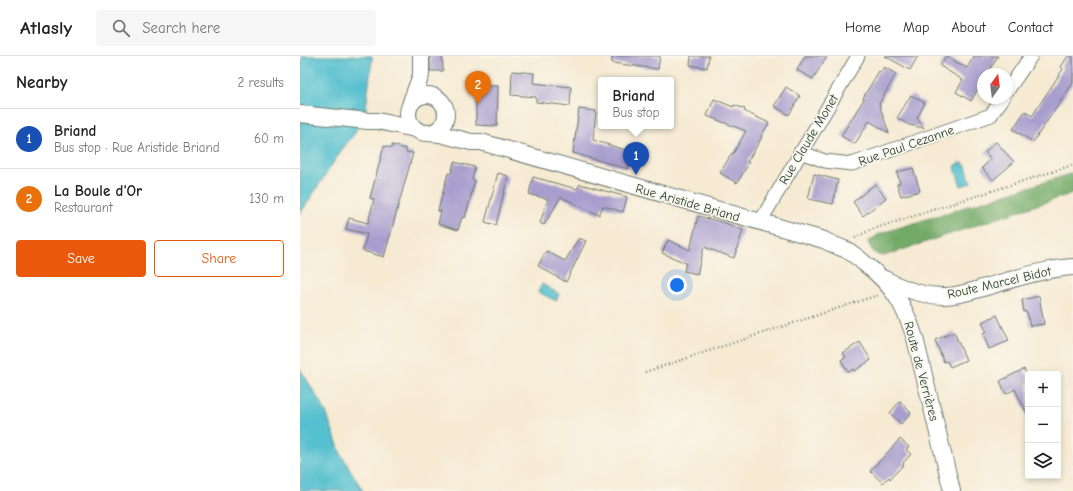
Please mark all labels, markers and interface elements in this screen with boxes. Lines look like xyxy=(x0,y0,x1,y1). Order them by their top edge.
search box xyxy=(96,10,376,46)
text: Atlasly xyxy=(20,17,72,39)
icon: search xyxy=(110,17,132,39)
text: Search here xyxy=(142,19,220,37)
text: Home xyxy=(845,19,881,36)
text: Map xyxy=(903,19,929,36)
text: About xyxy=(951,19,986,36)
text: Contact xyxy=(1008,19,1053,36)
north arrow xyxy=(977,68,1013,104)
pin: 2 xyxy=(465,71,491,104)
text: Nearby xyxy=(16,73,67,92)
text: 2 results xyxy=(237,75,284,90)
popup xyxy=(598,77,674,129)
text: Briand xyxy=(613,87,655,105)
street label: Rue Claude Monet xyxy=(776,90,842,187)
text: Bus stop xyxy=(613,105,659,120)
text: Briand xyxy=(54,122,96,140)
street label: Rue Paul Cezanne xyxy=(856,122,956,169)
text: 1 xyxy=(26,131,32,146)
text: 60 m xyxy=(254,131,284,146)
text: Bus stop · Rue Aristide Briand xyxy=(54,140,220,155)
pin: 1 xyxy=(623,142,649,175)
street label: Rue Aristide Briand xyxy=(634,180,742,225)
text: La Boule d'Or xyxy=(54,182,142,200)
text: 2 xyxy=(26,191,32,206)
text: 130 m xyxy=(249,191,284,206)
text: Restaurant xyxy=(54,200,113,215)
button: Save xyxy=(16,240,146,277)
button: Share xyxy=(154,240,284,277)
street label: Route Marcel Bidot xyxy=(946,263,1054,302)
your location xyxy=(667,275,687,295)
street label: Route de Verrières xyxy=(901,320,942,423)
map controls xyxy=(1025,371,1061,479)
button: + xyxy=(1025,371,1061,407)
button: − xyxy=(1025,407,1061,443)
button: layers xyxy=(1025,443,1061,479)

